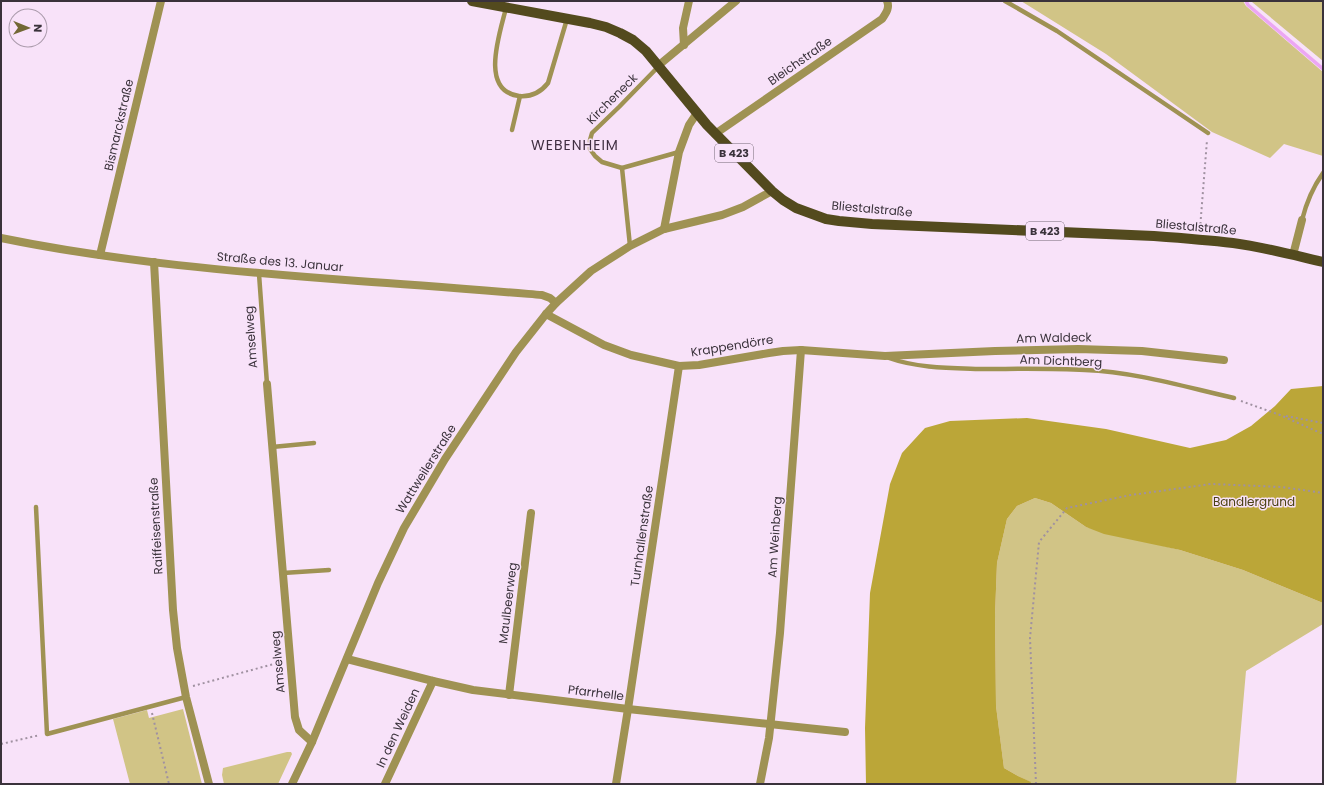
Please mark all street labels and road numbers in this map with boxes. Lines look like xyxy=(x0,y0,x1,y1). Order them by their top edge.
street label: Bleichstraße xyxy=(764,32,835,89)
street label: Kircheneck xyxy=(582,69,641,128)
street label: Bismarckstraße xyxy=(100,77,137,173)
road number: B 423 xyxy=(715,144,753,162)
street label: Bliestalstraße xyxy=(831,196,913,221)
street label: Bliestalstraße xyxy=(1155,214,1237,239)
road number: B 423 xyxy=(1026,222,1064,240)
street label: Straße des 13. Januar xyxy=(216,248,345,276)
street label: Amselweg xyxy=(240,305,261,369)
street label: Am Waldeck xyxy=(1016,328,1093,347)
street label: Krappendörre xyxy=(689,331,774,360)
street label: Am Dichtberg xyxy=(1019,351,1103,370)
street label: Wattweilerstraße xyxy=(391,421,460,517)
street label: Raiffeisenstraße xyxy=(144,477,167,575)
street label: Turnhallenstraße xyxy=(626,484,657,588)
street label: Am Weinberg xyxy=(763,496,786,578)
street label: Maulbeerweg xyxy=(494,561,521,645)
street label: Amselweg xyxy=(266,630,289,694)
street label: Pfarrhelle xyxy=(567,681,625,704)
street label: In den Weiden xyxy=(372,685,423,770)

